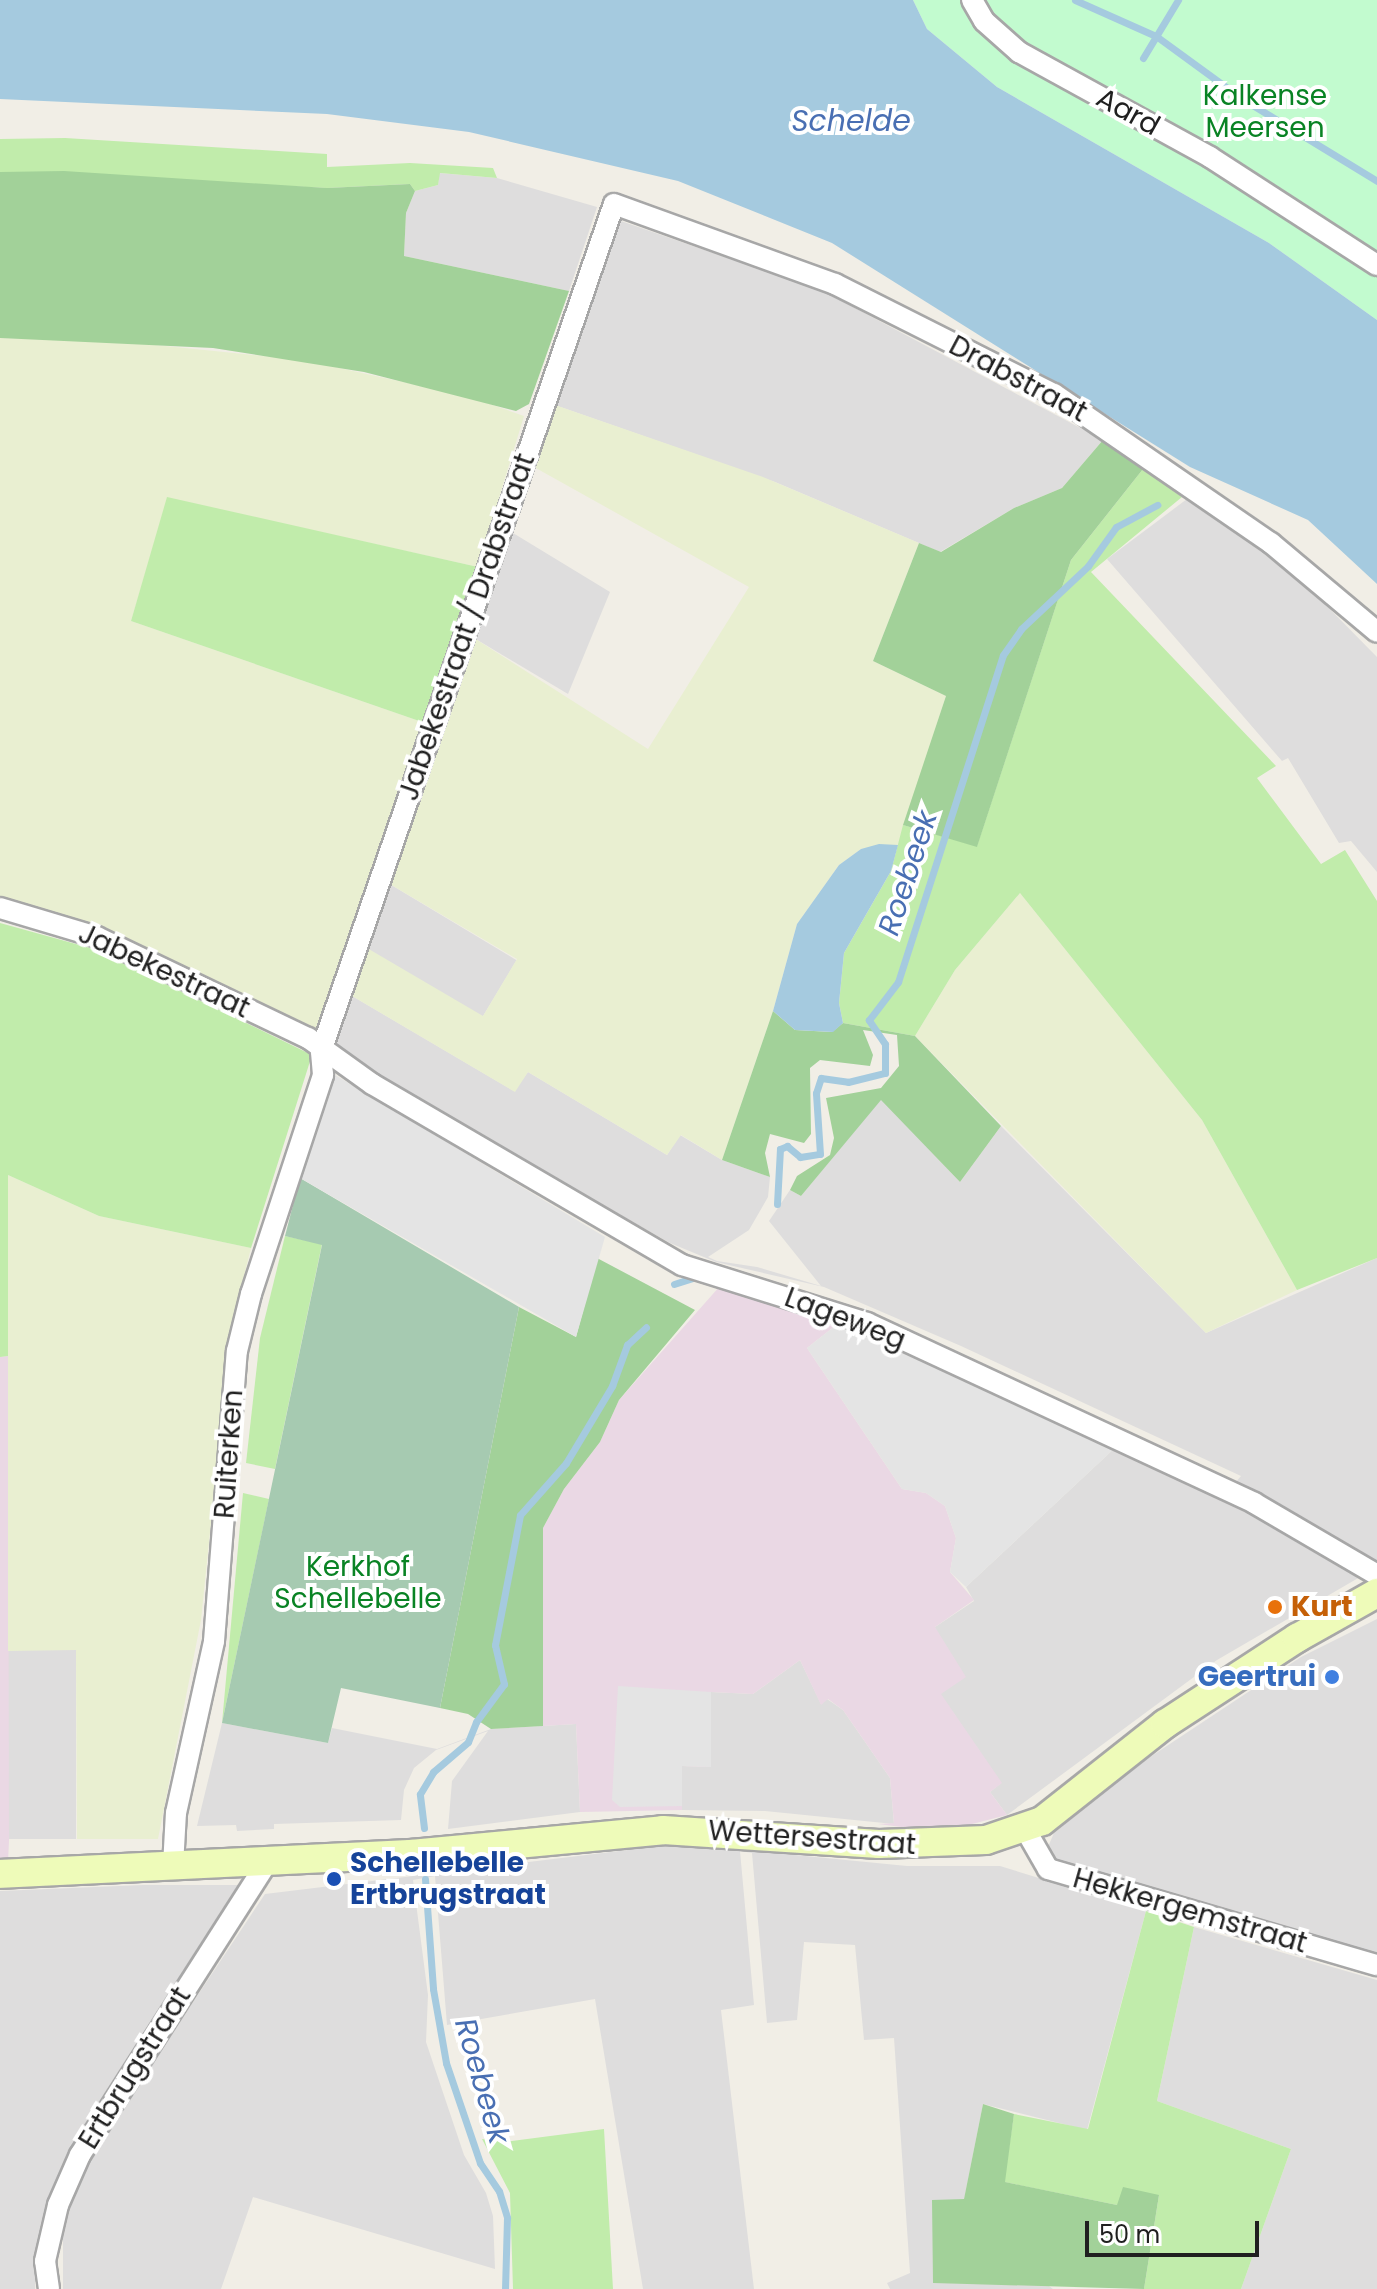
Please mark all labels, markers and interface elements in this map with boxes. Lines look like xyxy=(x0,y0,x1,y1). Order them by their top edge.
park label: Kalkense Meersen xyxy=(1203,79,1327,145)
street label: Aard xyxy=(1090,81,1166,143)
water label: Schelde xyxy=(791,103,911,139)
street label: Drabstraat xyxy=(943,329,1093,429)
street label: Jabekestraat / Drabstraat xyxy=(392,449,542,805)
water label: Roebeek xyxy=(871,806,945,940)
street label: Jabekestraat xyxy=(73,917,255,1025)
street label: Lageweg xyxy=(780,1281,910,1357)
street label: Ruiterken xyxy=(208,1388,250,1520)
park label: Kerkhof Schellebelle xyxy=(274,1550,442,1616)
place label: Kurt xyxy=(1291,1590,1353,1624)
marker: Kurt xyxy=(1266,1598,1284,1616)
place label: Geertrui xyxy=(1198,1660,1316,1694)
marker: Geertrui xyxy=(1323,1668,1341,1686)
street label: Wettersestraat xyxy=(707,1814,917,1862)
place label: Schellebelle Ertbrugstraat xyxy=(350,1846,546,1912)
street label: Hekkergemstraat xyxy=(1069,1862,1311,1960)
marker: Schellebelle Ertbrugstraat xyxy=(325,1870,343,1888)
street label: Ertbrugstraat xyxy=(72,1981,198,2155)
water label: Roebeek xyxy=(447,2014,517,2148)
scale bar xyxy=(1089,2205,1263,2255)
text: 50 m xyxy=(1099,2218,1160,2251)

